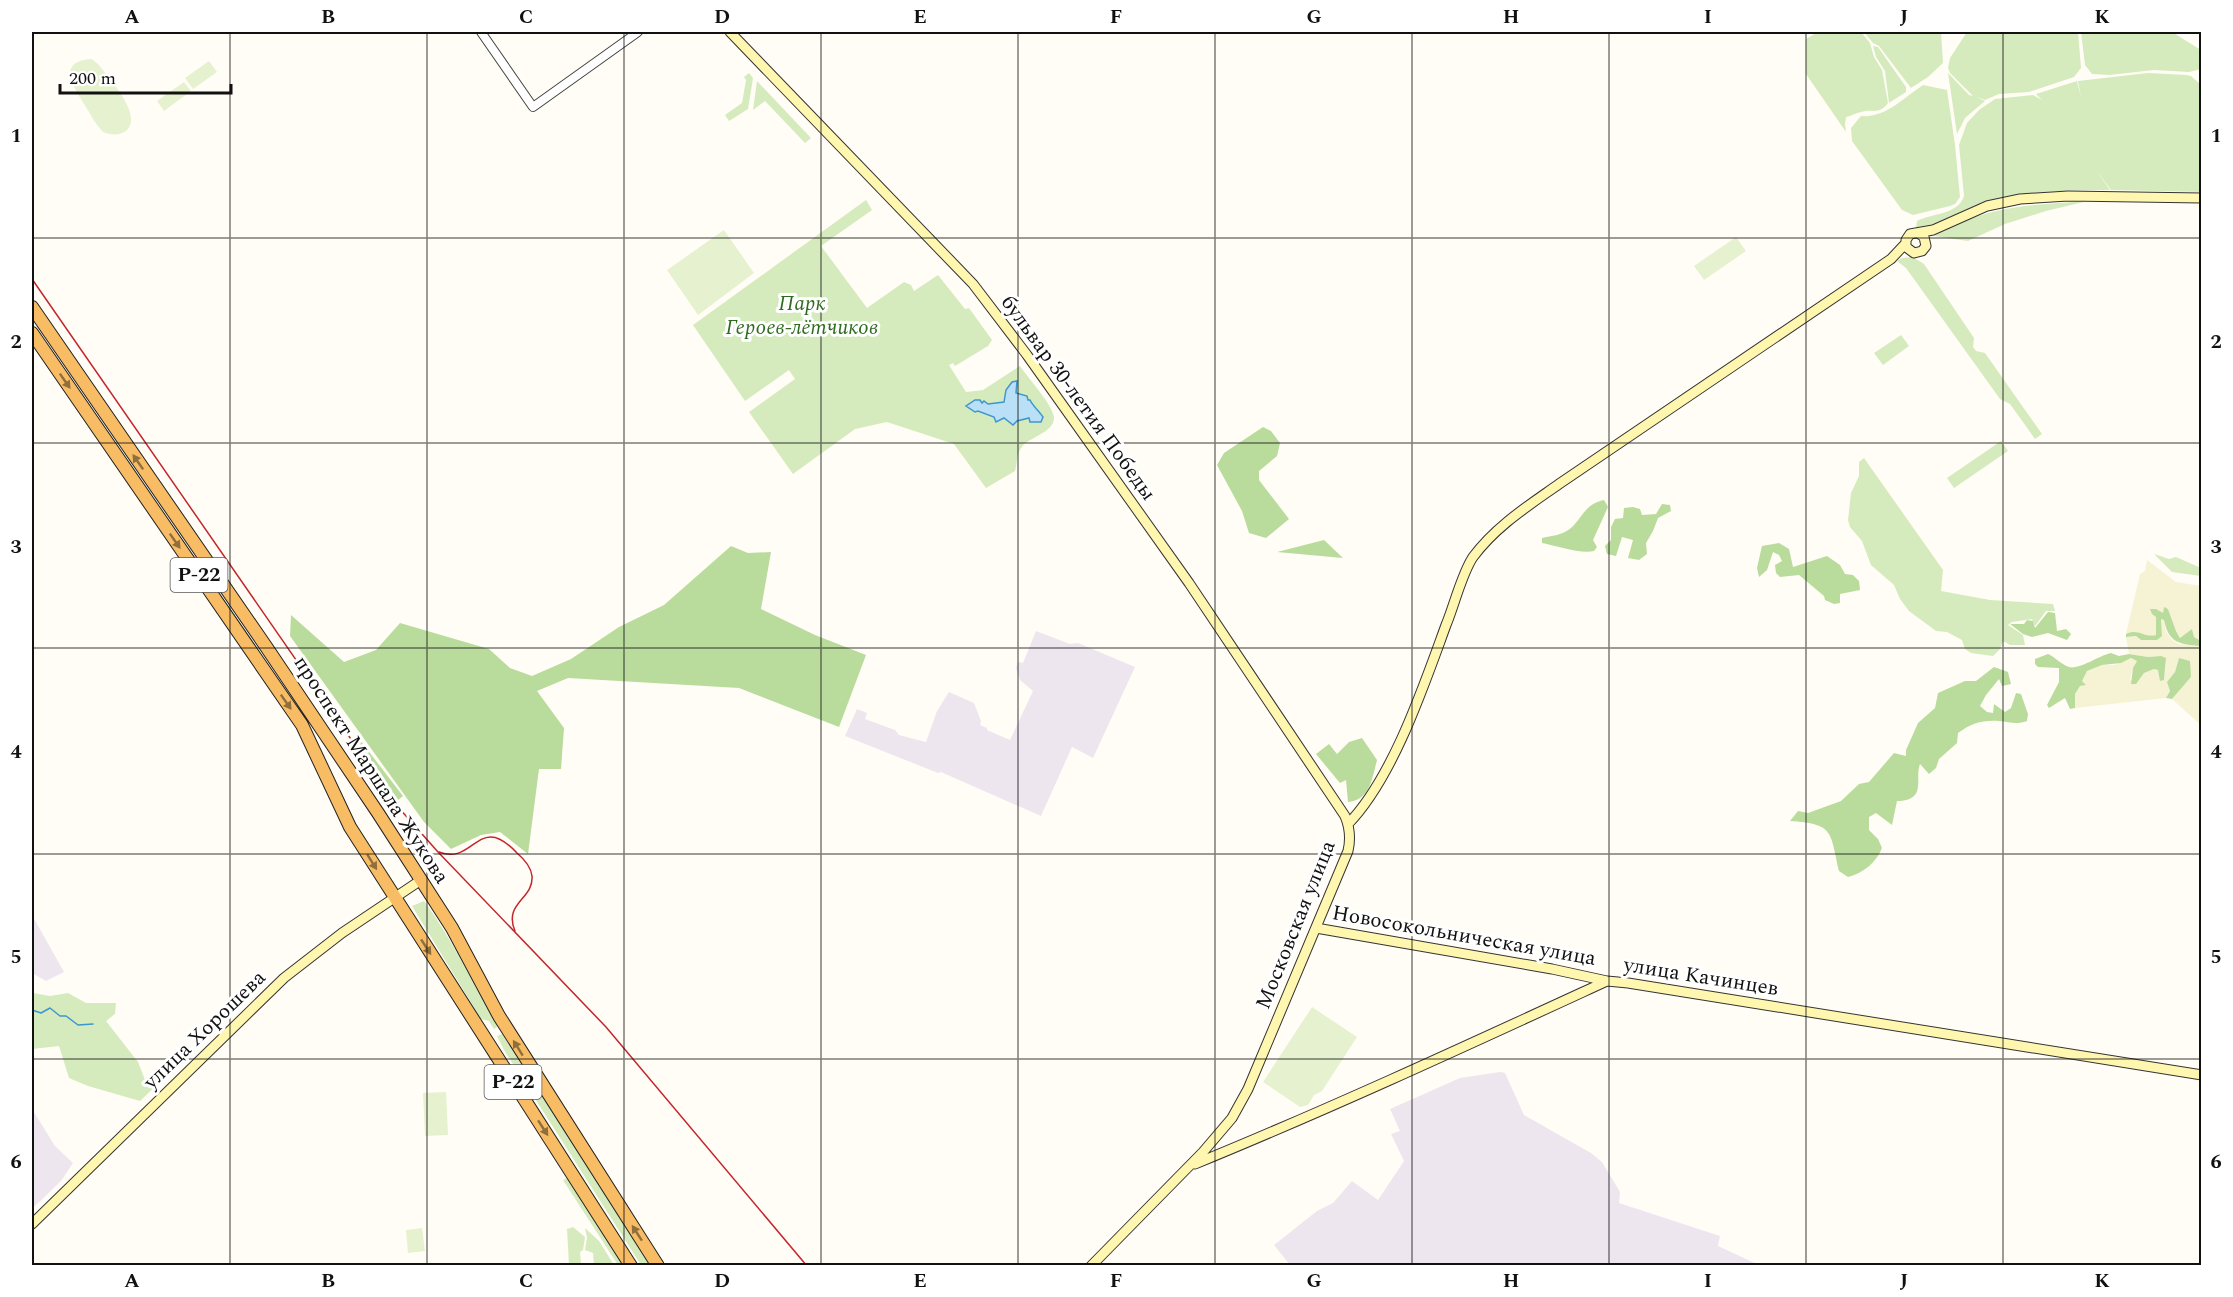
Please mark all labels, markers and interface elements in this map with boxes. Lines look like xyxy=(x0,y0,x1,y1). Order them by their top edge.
text: A xyxy=(124,2,140,32)
text: B xyxy=(321,2,335,32)
text: C xyxy=(519,2,533,32)
text: D xyxy=(714,2,730,32)
text: E xyxy=(913,2,927,32)
text: F xyxy=(1110,2,1122,32)
text: G xyxy=(1306,2,1322,32)
text: H xyxy=(1503,2,1519,32)
text: I xyxy=(1704,2,1712,32)
text: J xyxy=(1900,2,1908,32)
text: K xyxy=(2094,2,2110,32)
scale bar xyxy=(60,57,231,95)
text: 200 m xyxy=(69,65,116,92)
text: 1 xyxy=(10,121,22,151)
text: 1 xyxy=(2210,121,2222,151)
park label: Парк Героев-лётчиков xyxy=(726,288,878,344)
street label: бульвар 30-летия Победы xyxy=(992,288,1164,508)
text: 2 xyxy=(10,327,22,357)
text: 2 xyxy=(2210,327,2222,357)
one-way arrow xyxy=(59,372,71,388)
one-way arrow xyxy=(133,454,144,470)
text: 3 xyxy=(10,532,22,562)
text: 3 xyxy=(2210,532,2222,562)
one-way arrow xyxy=(169,533,181,549)
road number: Р-22 xyxy=(170,558,228,592)
street label: проспект Маршала Жукова xyxy=(285,650,457,891)
one-way arrow xyxy=(280,694,291,710)
text: 4 xyxy=(10,737,22,767)
text: 4 xyxy=(2210,737,2222,767)
street label: Московская улица xyxy=(1248,835,1345,1014)
one-way arrow xyxy=(367,854,378,870)
street label: Новосокольническая улица xyxy=(1329,897,1599,975)
one-way arrow xyxy=(420,939,431,955)
text: 5 xyxy=(10,942,22,972)
text: 5 xyxy=(2210,942,2222,972)
street label: улица Качинцев xyxy=(1620,949,1781,1005)
street label: улица Хорошева xyxy=(136,962,274,1098)
one-way arrow xyxy=(513,1039,524,1056)
road number: Р-22 xyxy=(484,1065,542,1099)
one-way arrow xyxy=(537,1120,549,1136)
text: 6 xyxy=(10,1147,22,1177)
text: 6 xyxy=(2210,1147,2222,1177)
one-way arrow xyxy=(632,1225,643,1241)
text: A xyxy=(124,1266,140,1296)
text: B xyxy=(321,1266,335,1296)
text: C xyxy=(519,1266,533,1296)
text: D xyxy=(714,1266,730,1296)
text: E xyxy=(913,1266,927,1296)
text: F xyxy=(1110,1266,1122,1296)
text: G xyxy=(1306,1266,1322,1296)
text: H xyxy=(1503,1266,1519,1296)
text: I xyxy=(1704,1266,1712,1296)
text: J xyxy=(1900,1266,1908,1296)
text: K xyxy=(2094,1266,2110,1296)

